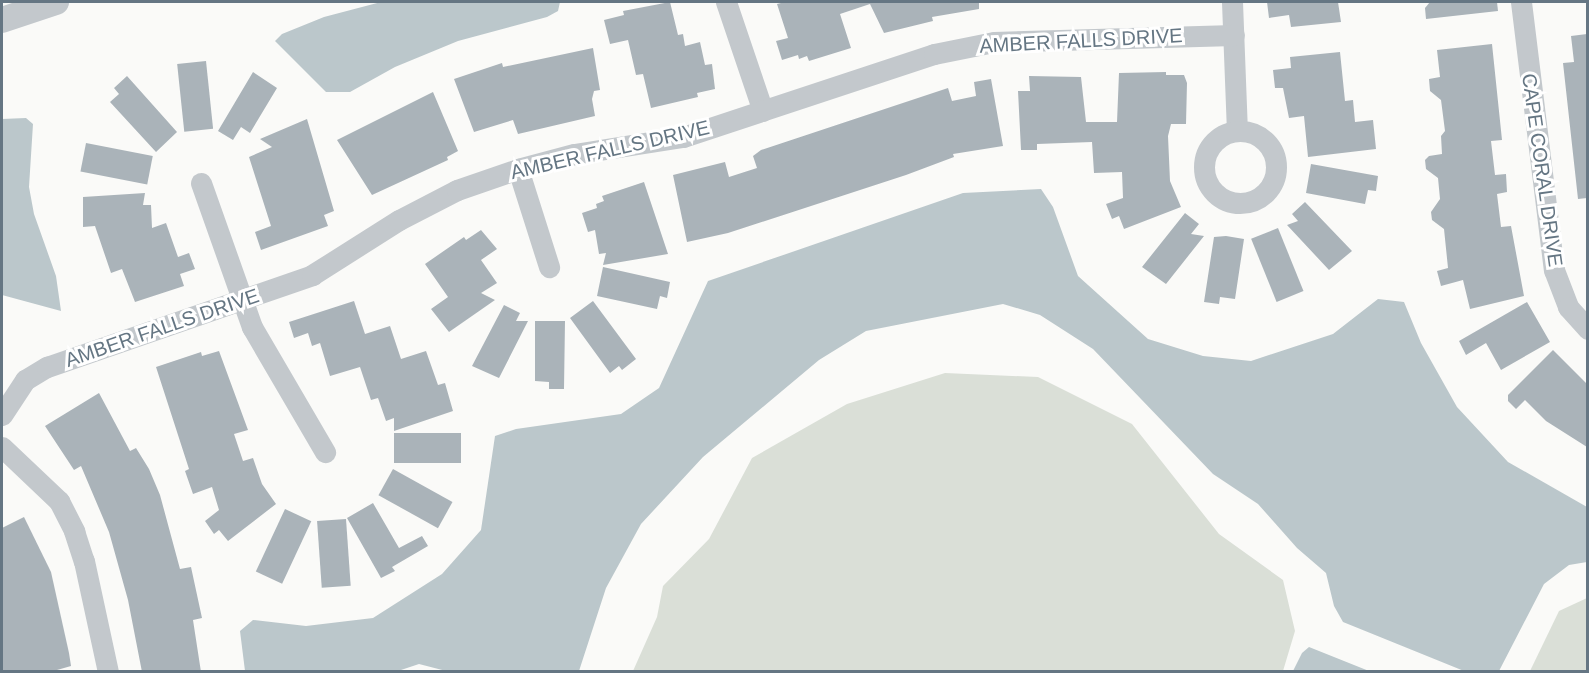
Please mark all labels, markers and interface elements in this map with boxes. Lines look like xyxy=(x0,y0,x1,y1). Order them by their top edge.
street label: AMBER FALLS DRIVE xyxy=(979,24,1183,58)
street label: CAPE CORAL DRIVE xyxy=(1517,71,1567,269)
street label: AMBER FALLS DRIVE xyxy=(508,115,712,185)
street label: AMBER FALLS DRIVE xyxy=(62,284,262,372)

